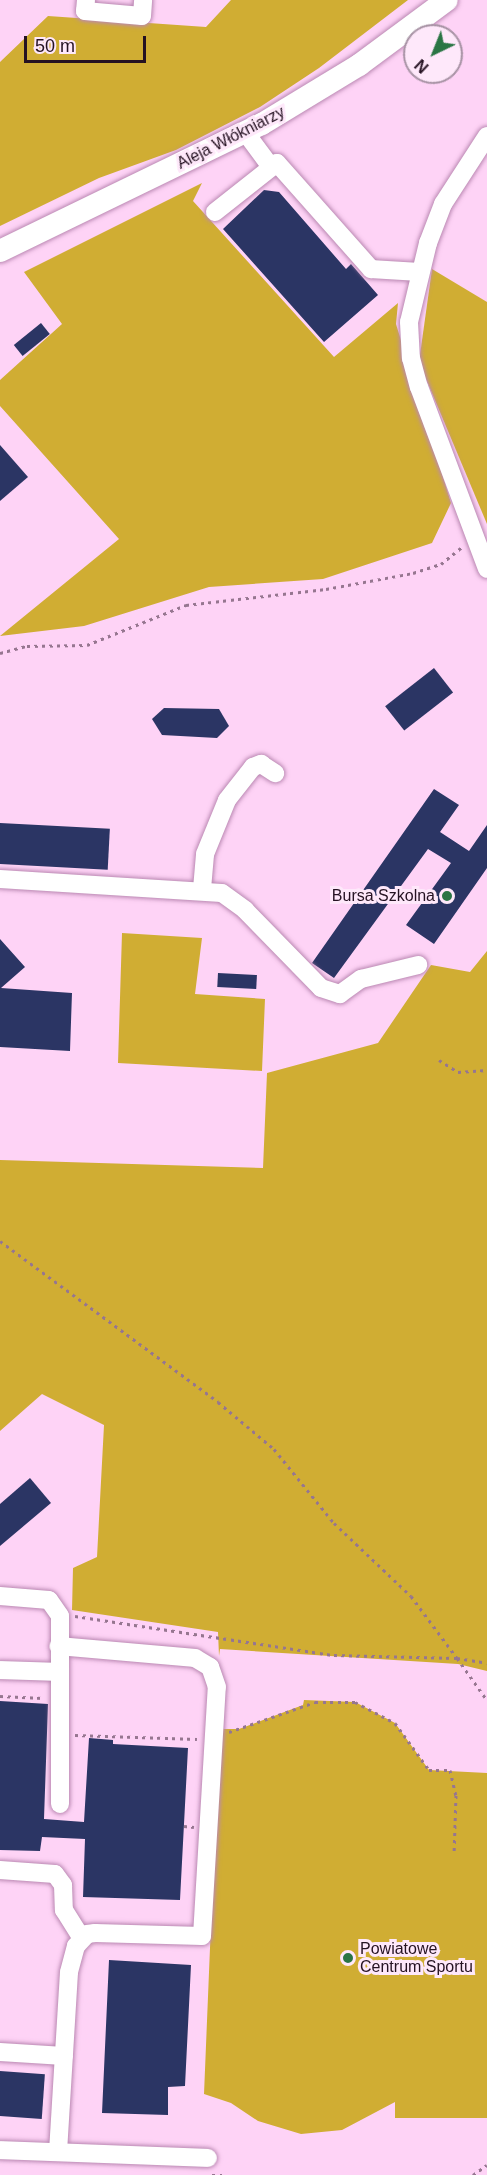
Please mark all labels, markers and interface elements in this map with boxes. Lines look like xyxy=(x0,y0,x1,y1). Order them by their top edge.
scale bar xyxy=(27,24,148,62)
north arrow xyxy=(403,24,463,84)
text: 50 m xyxy=(35,36,75,56)
text: N xyxy=(412,56,432,76)
street label: Aleja Włókniarzy xyxy=(174,103,288,173)
place label: Bursa Szkolna xyxy=(332,886,435,906)
marker: Bursa Szkolna xyxy=(440,889,454,903)
place label: Powiatowe Centrum Sportu xyxy=(360,1939,473,1977)
marker: Powiatowe Centrum Sportu xyxy=(341,1951,355,1965)

